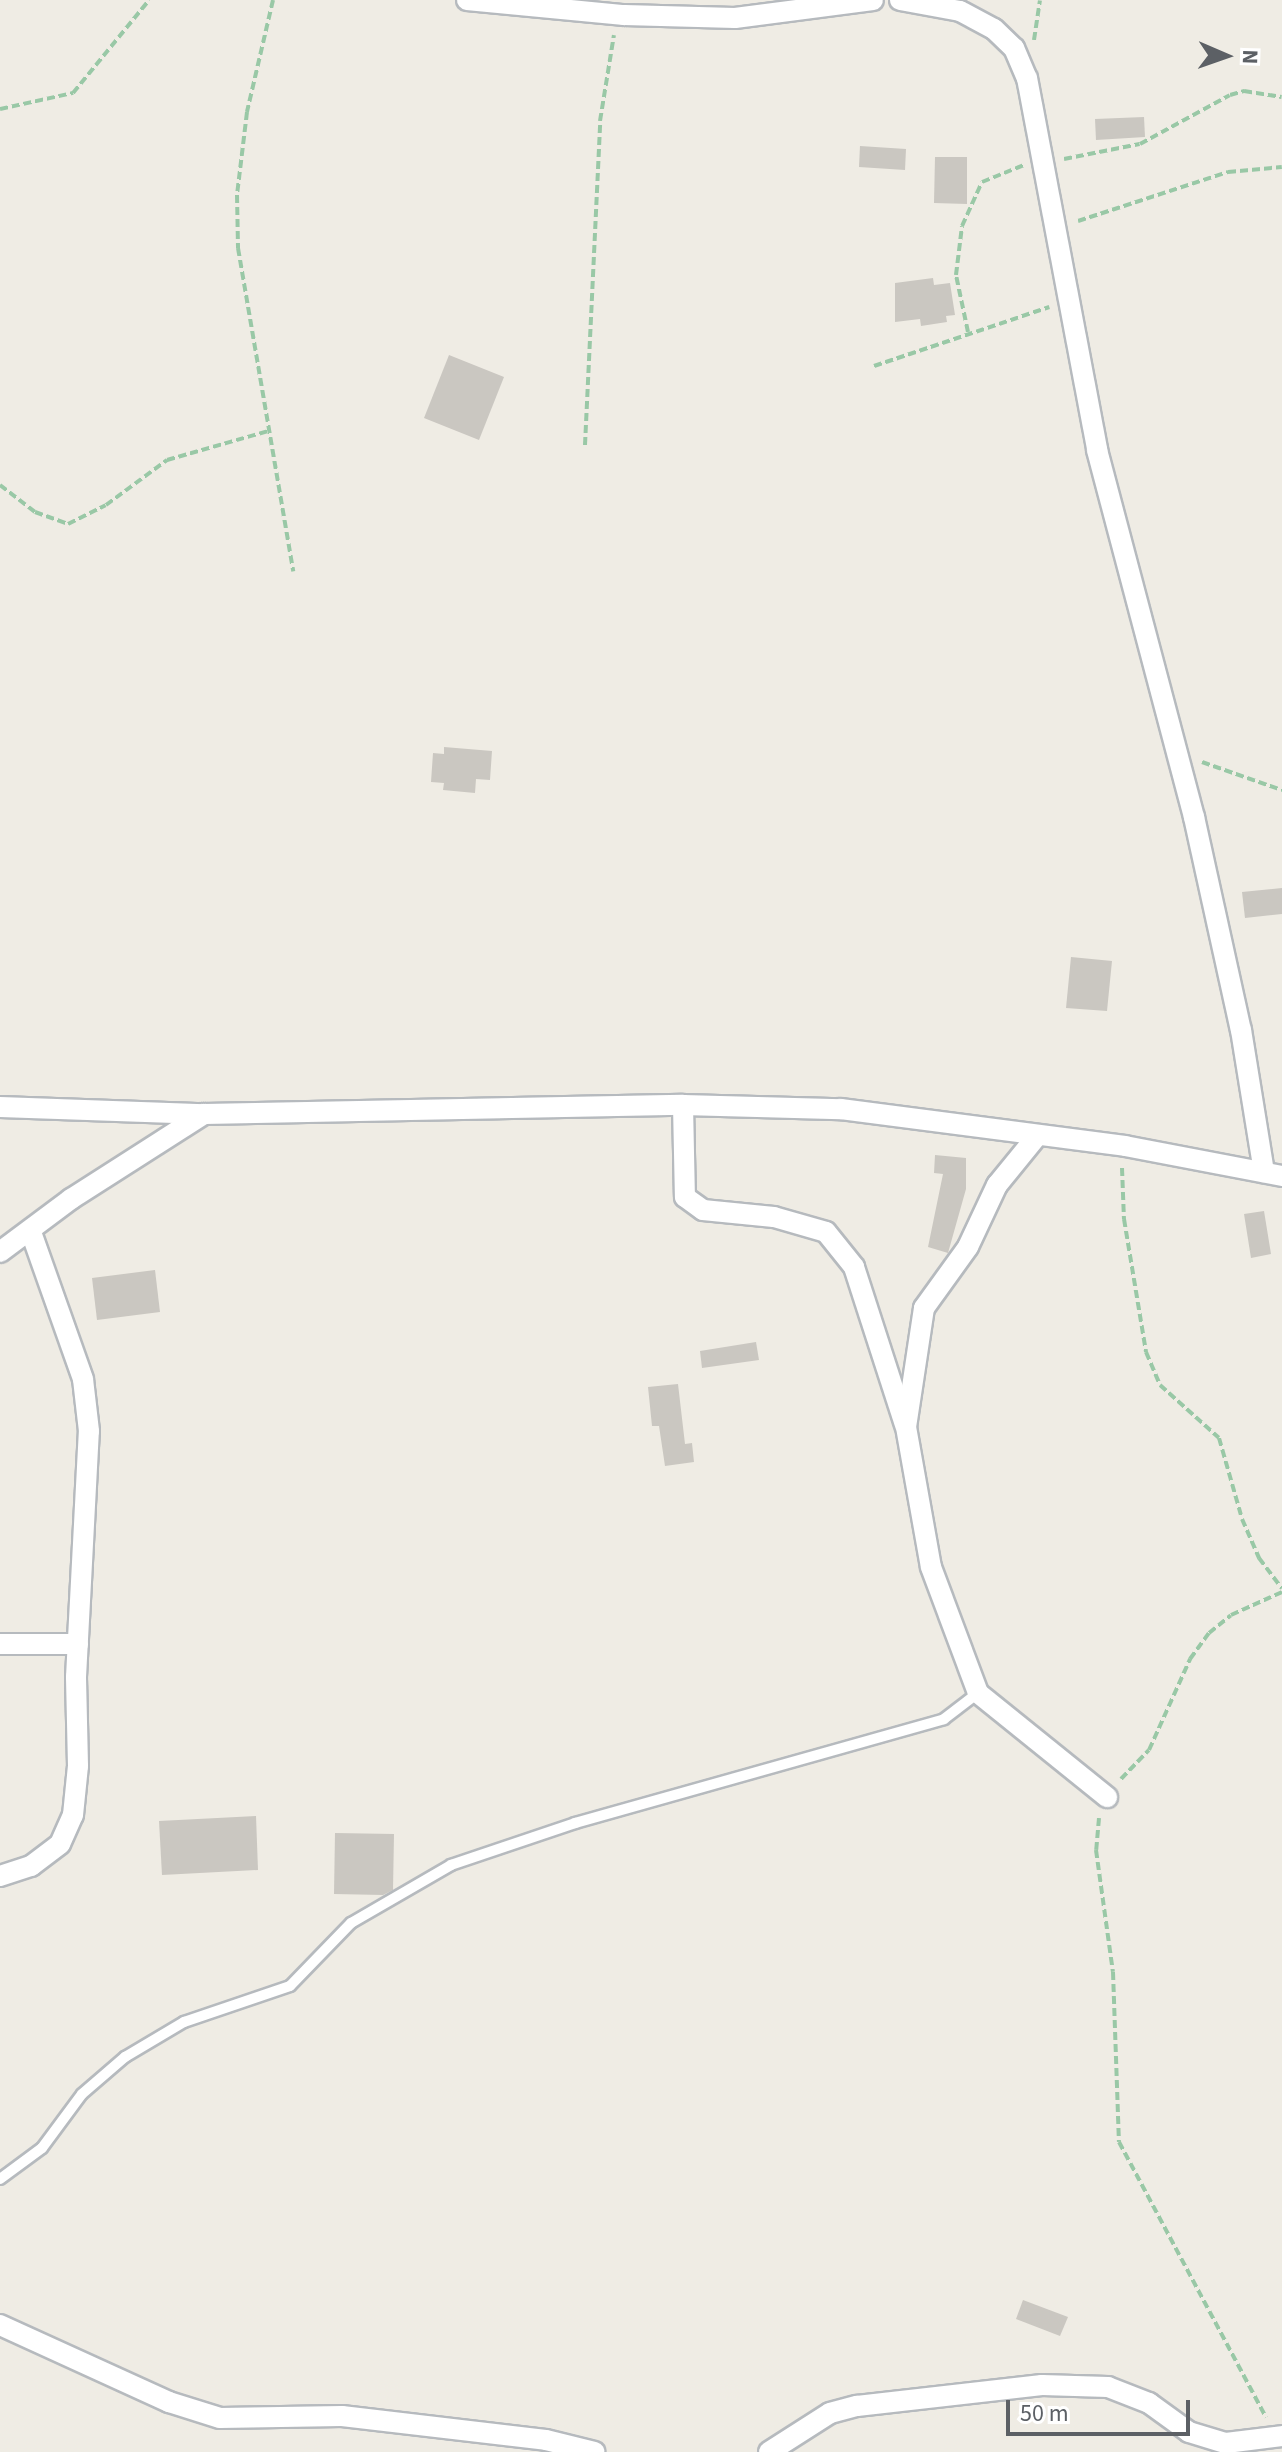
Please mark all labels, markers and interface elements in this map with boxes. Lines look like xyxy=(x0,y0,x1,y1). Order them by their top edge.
north arrow xyxy=(1186,16,1266,96)
text: N xyxy=(1234,49,1266,65)
scale bar xyxy=(1010,2384,1194,2434)
text: 50 m xyxy=(1020,2396,1069,2431)

